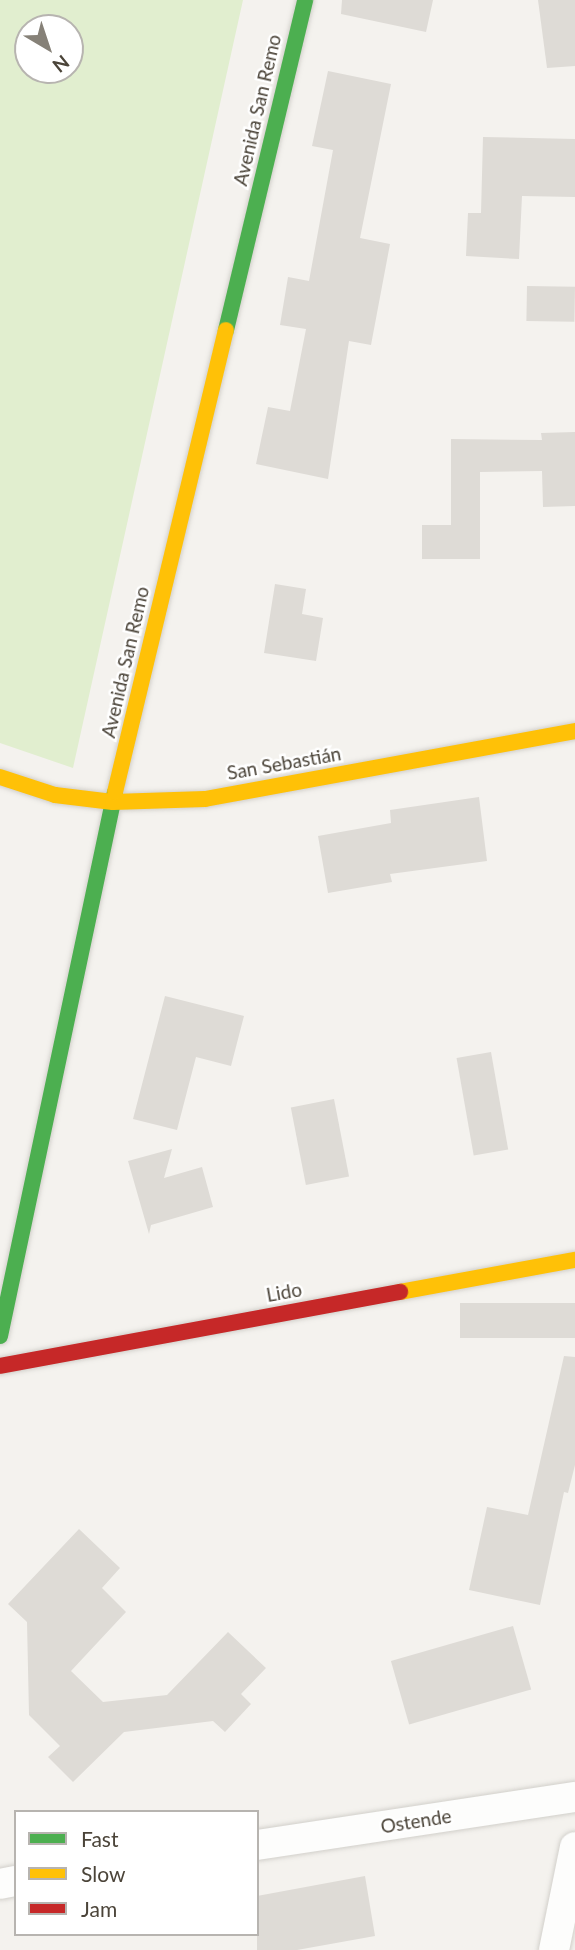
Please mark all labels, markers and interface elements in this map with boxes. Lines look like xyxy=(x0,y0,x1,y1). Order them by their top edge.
north arrow xyxy=(14,14,84,84)
street label: Avenida San Remo xyxy=(229,32,285,188)
text: N xyxy=(48,51,74,78)
street label: Avenida San Remo xyxy=(97,584,153,740)
street label: San Sebastián xyxy=(225,742,343,784)
street label: Lido xyxy=(264,1278,304,1306)
street label: Ostende xyxy=(379,1804,453,1838)
legend xyxy=(14,1810,259,1936)
text: Fast xyxy=(81,1826,118,1851)
text: Slow xyxy=(81,1861,125,1886)
text: Jam xyxy=(81,1896,117,1921)

